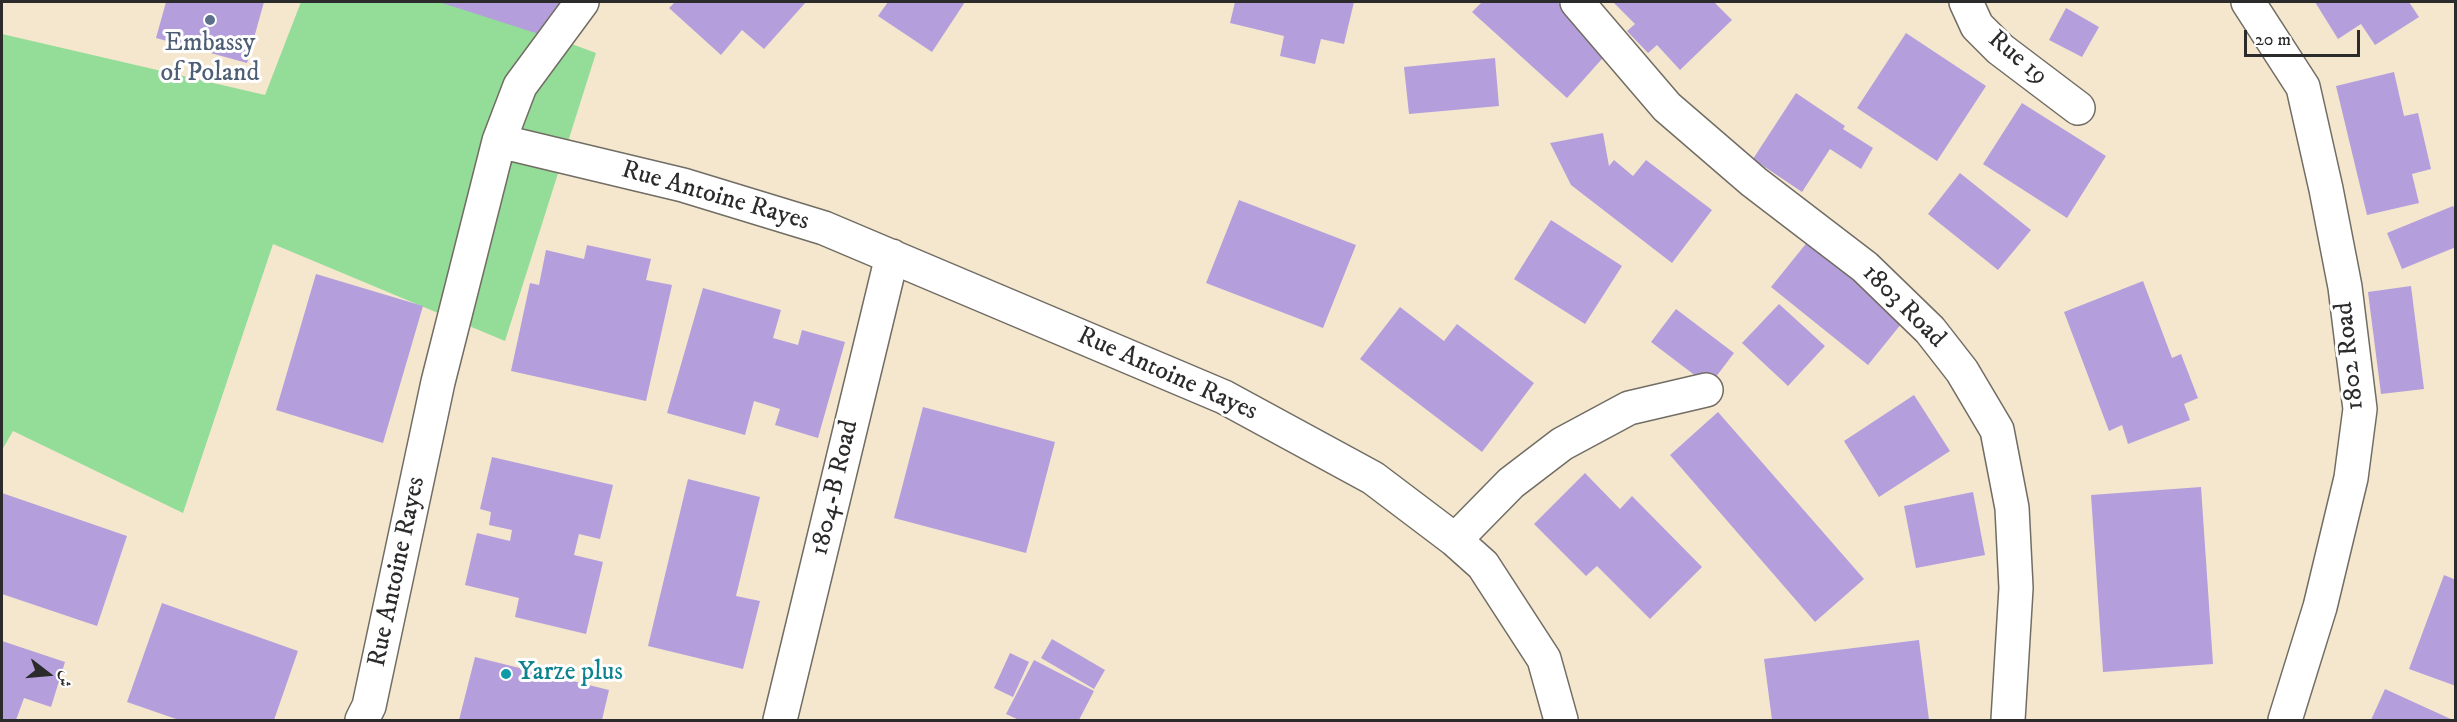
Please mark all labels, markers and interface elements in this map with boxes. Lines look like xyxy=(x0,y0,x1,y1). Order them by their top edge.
marker: Embassy of Poland xyxy=(203,13,217,27)
scale bar xyxy=(2247,18,2362,56)
street label: Rue 19 xyxy=(1981,25,2053,93)
place label: Embassy of Poland xyxy=(161,29,259,90)
text: 20 m xyxy=(2255,29,2291,51)
street label: Rue Antoine Rayes xyxy=(618,155,812,239)
street label: 1803 Road xyxy=(1855,259,1951,355)
street label: 1802 Road xyxy=(2330,300,2372,412)
street label: Rue Antoine Rayes xyxy=(1072,321,1262,429)
street label: 1804-B Road xyxy=(805,417,867,559)
street label: Rue Antoine Rayes xyxy=(363,474,433,670)
north arrow xyxy=(18,644,78,704)
place label: Yarze plus xyxy=(518,658,623,690)
marker: Yarze plus xyxy=(499,667,513,681)
text: ش xyxy=(54,669,77,689)

